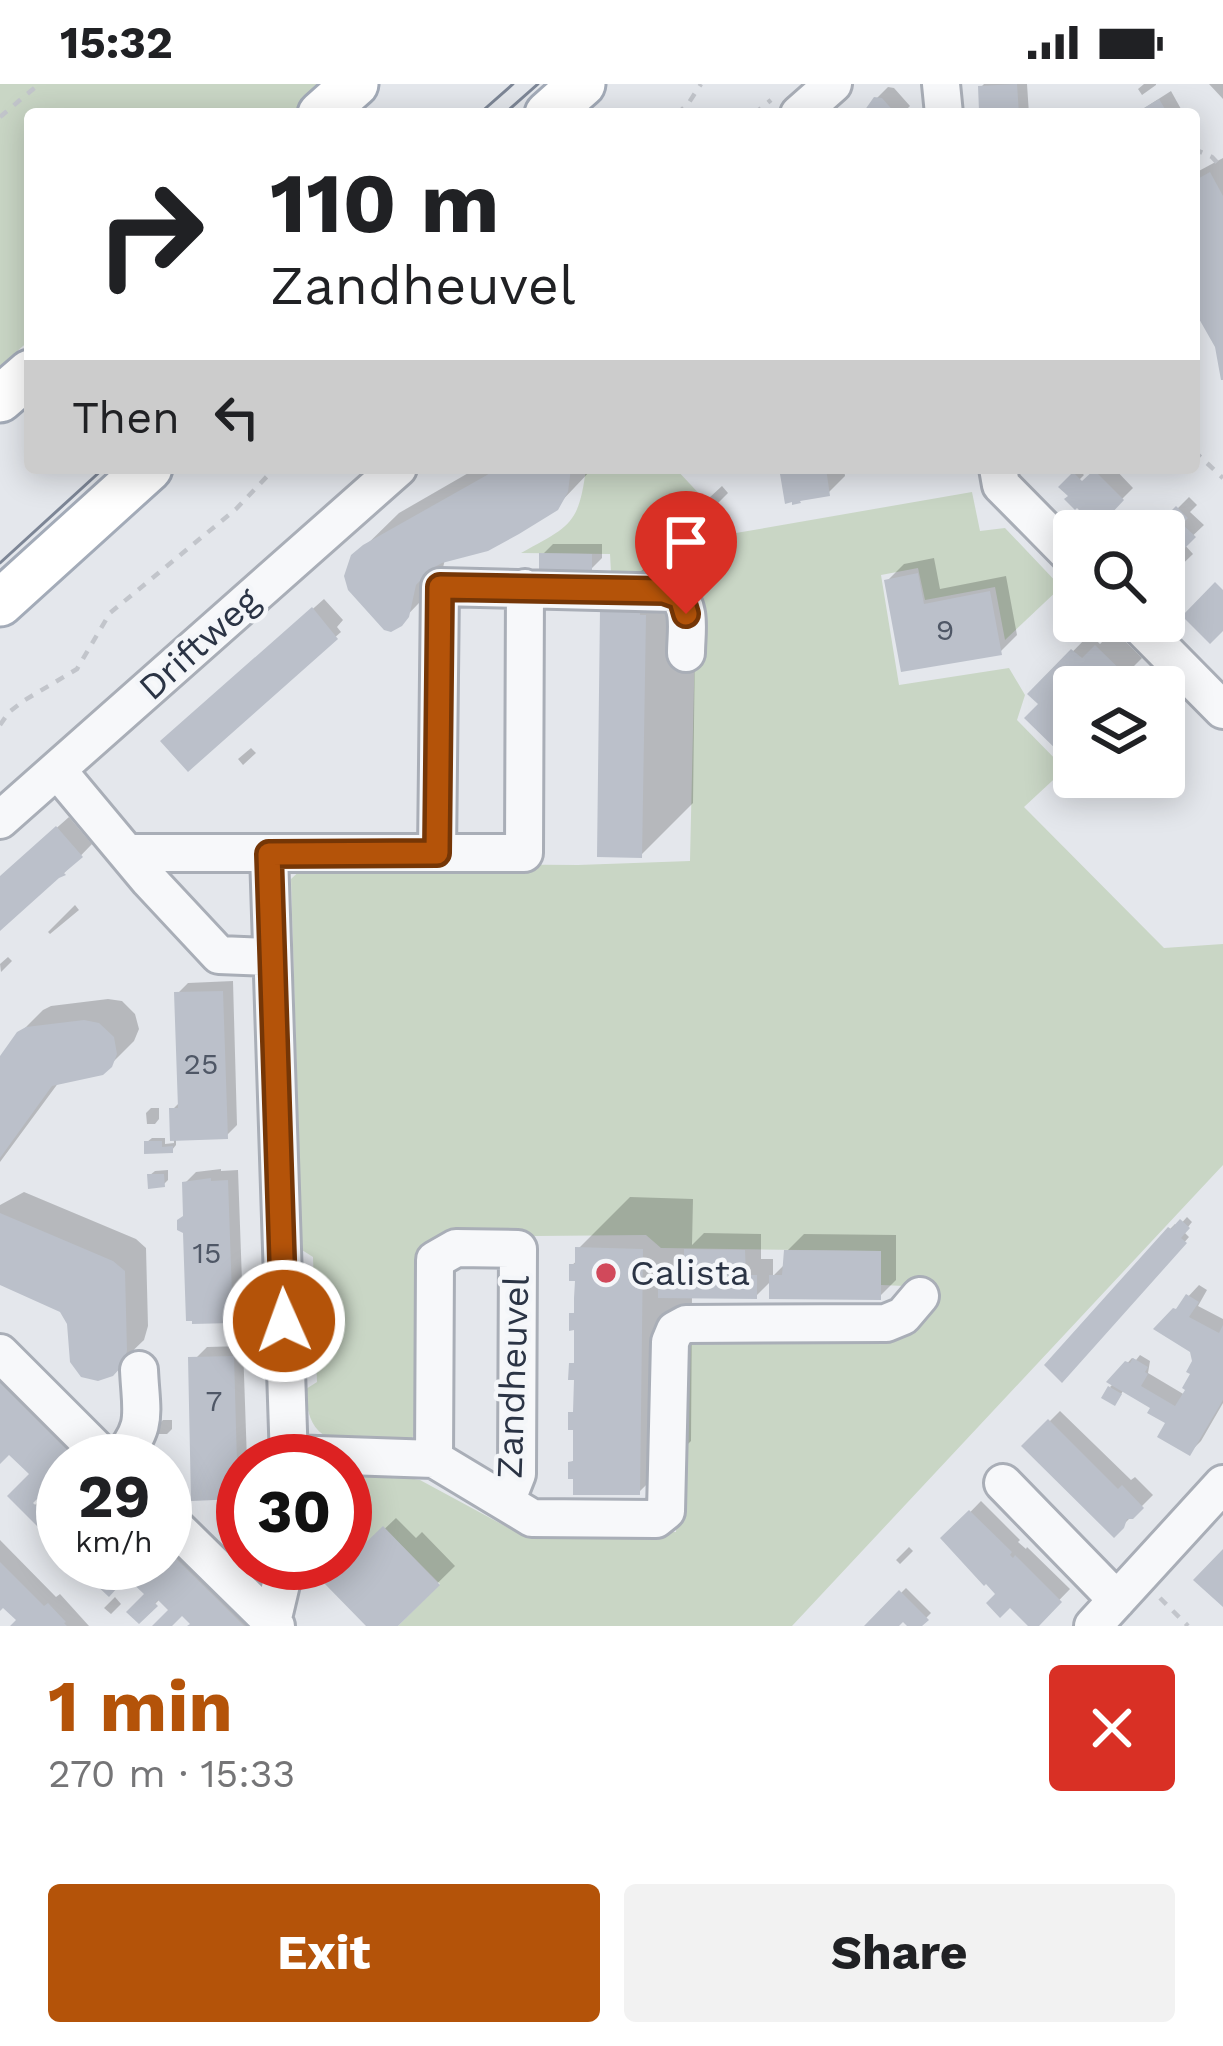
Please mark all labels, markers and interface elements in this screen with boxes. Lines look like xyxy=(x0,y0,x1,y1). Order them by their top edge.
text: 15:32 xyxy=(60,16,173,69)
text: 110 m xyxy=(270,154,500,252)
icon: right xyxy=(72,156,228,312)
text: Zandheuvel xyxy=(270,254,576,317)
icon: left xyxy=(204,384,270,450)
text: Then xyxy=(72,391,180,444)
pin xyxy=(635,491,737,614)
icon: arrive xyxy=(653,509,719,575)
map controls xyxy=(1053,510,1185,798)
button: search xyxy=(1053,510,1185,642)
street label: Driftweg xyxy=(130,579,268,709)
house number: 9 xyxy=(936,612,954,647)
button: layers xyxy=(1053,666,1185,798)
house number: 25 xyxy=(184,1046,218,1081)
house number: 15 xyxy=(192,1235,222,1270)
place label: Calista xyxy=(630,1252,750,1294)
position arrow xyxy=(221,1258,347,1384)
marker: Calista xyxy=(593,1260,619,1286)
street label: Zandheuvel xyxy=(488,1274,538,1480)
house number: 7 xyxy=(206,1383,222,1418)
speed limit sign: 30 xyxy=(216,1434,372,1590)
text: 29 xyxy=(78,1461,150,1532)
text: km/h xyxy=(75,1524,153,1559)
text: 1 min xyxy=(48,1664,233,1748)
button: close xyxy=(1049,1665,1175,1791)
text: 270 m · 15:33 xyxy=(48,1751,295,1796)
button: Exit xyxy=(48,1884,600,2022)
button: Share xyxy=(624,1884,1175,2022)

